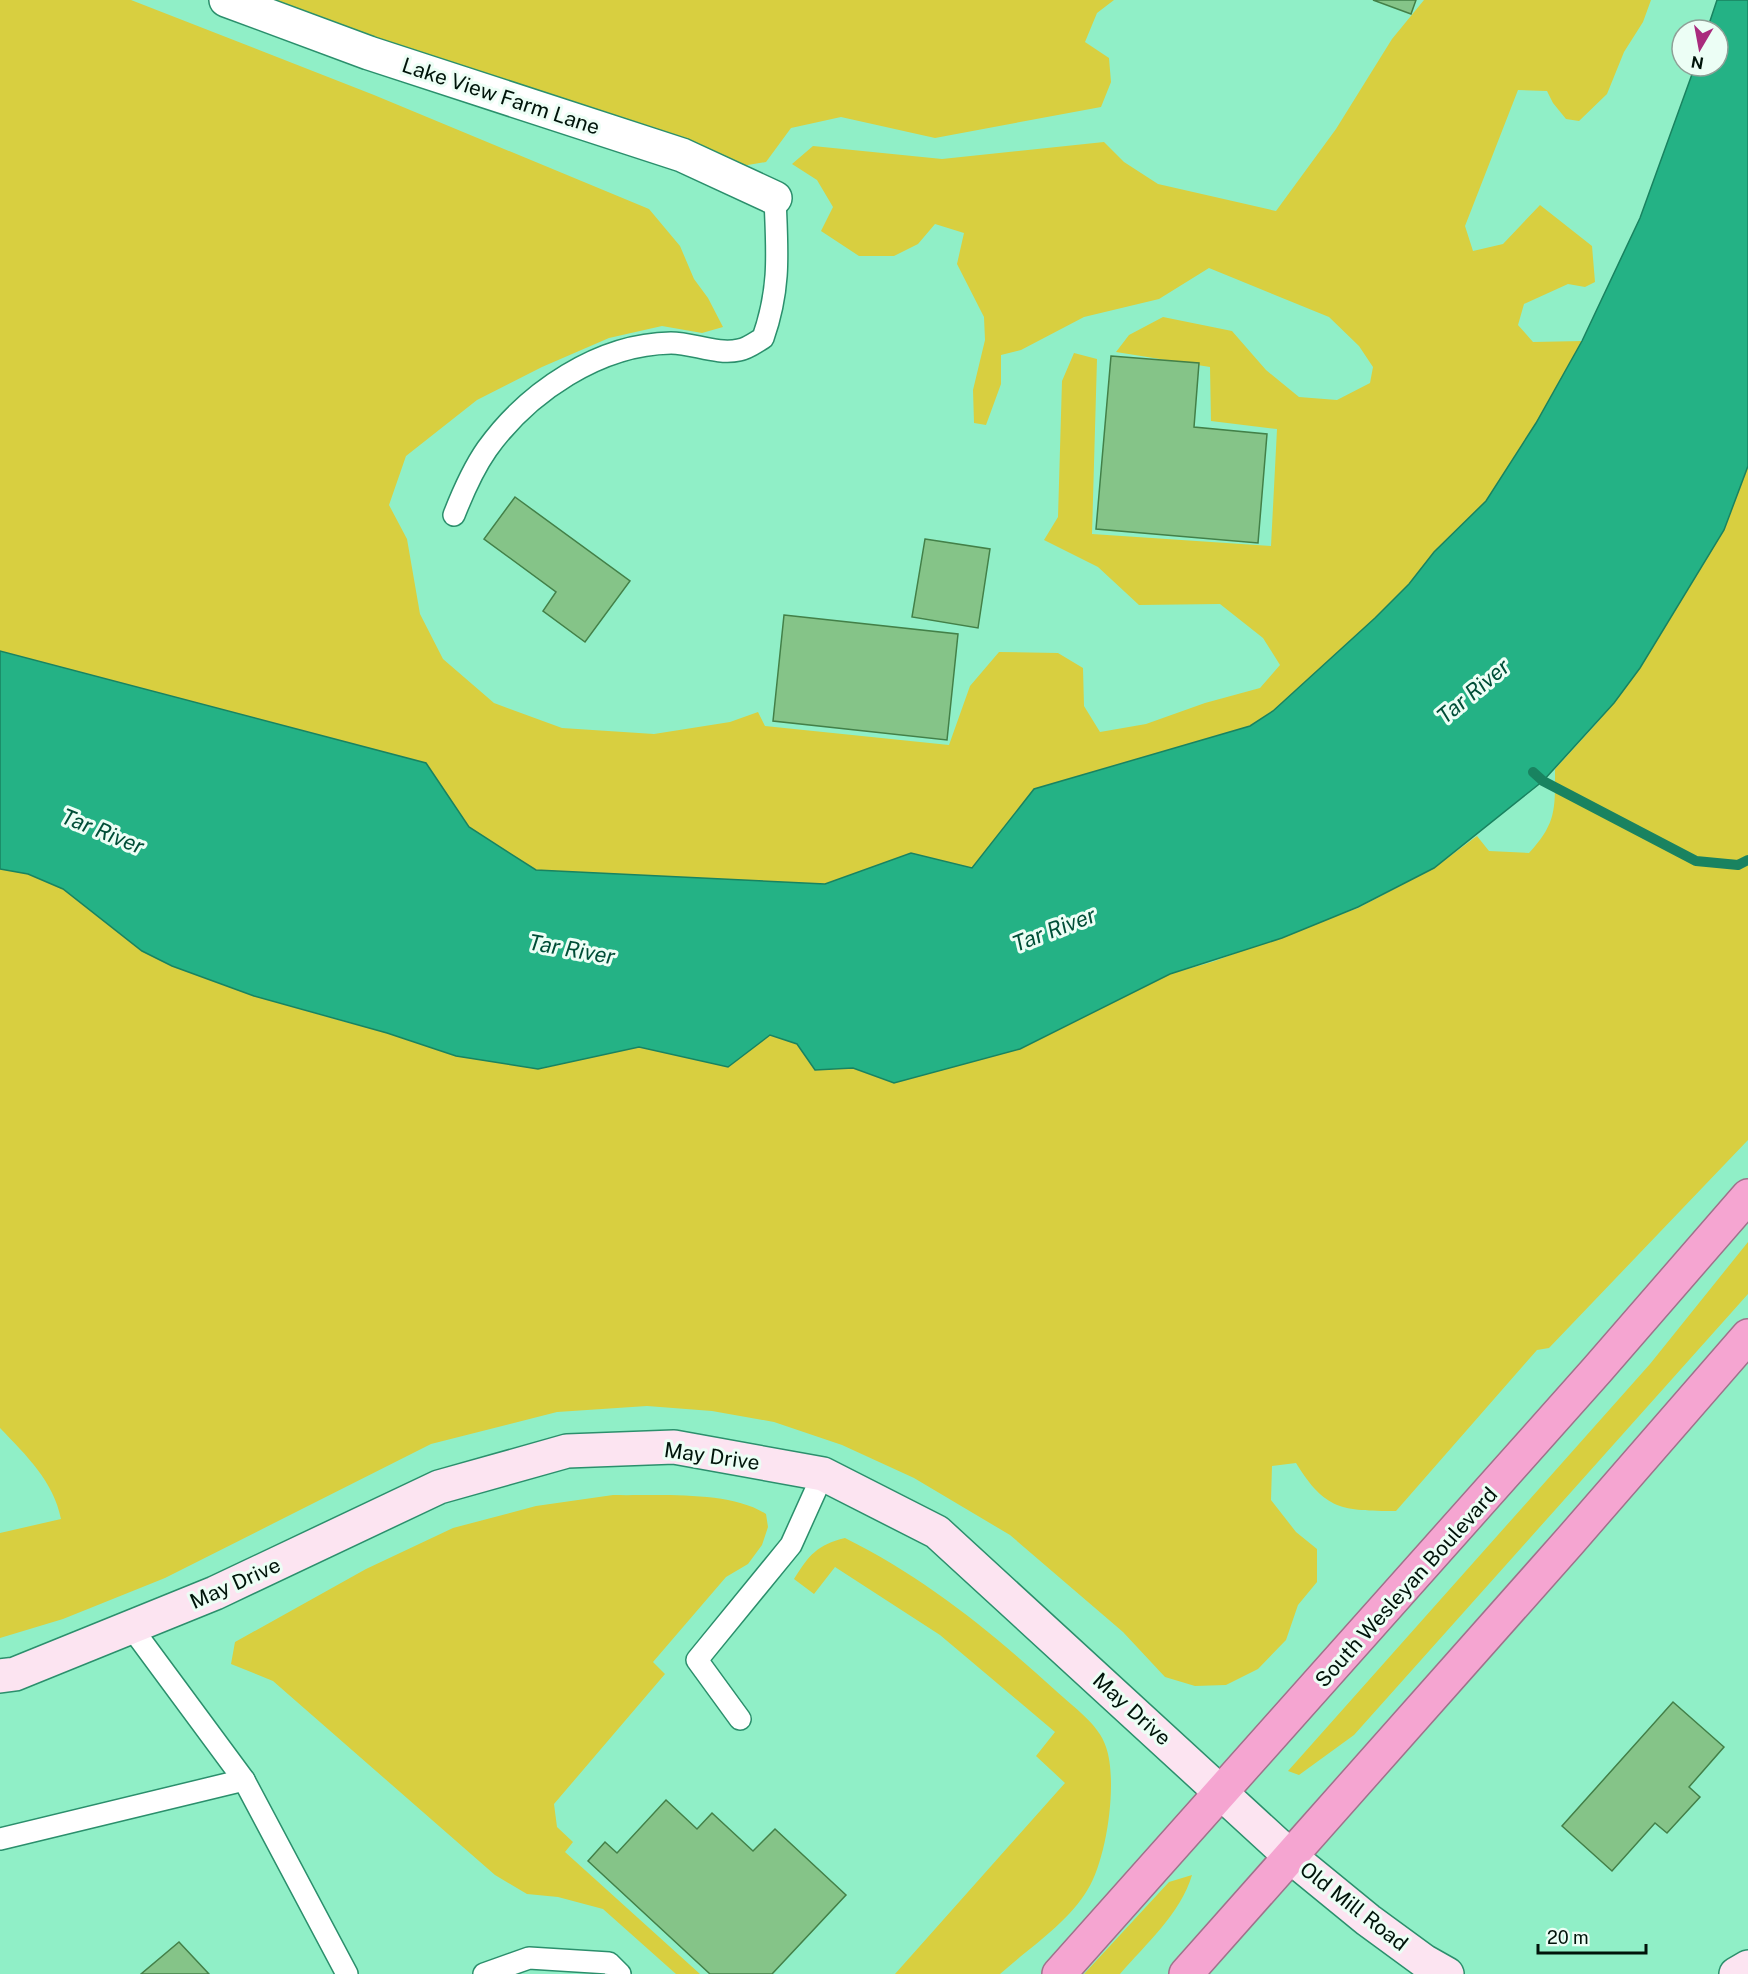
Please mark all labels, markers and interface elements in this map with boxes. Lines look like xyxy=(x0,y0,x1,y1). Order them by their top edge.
north arrow xyxy=(1670,18,1730,78)
street label: Lake View Farm Lane xyxy=(399,52,603,140)
text: N xyxy=(1690,52,1705,73)
water label: Tar River xyxy=(1431,653,1515,729)
water label: Tar River xyxy=(58,803,149,860)
water label: Tar River xyxy=(1009,901,1100,957)
water label: Tar River xyxy=(527,929,618,969)
street label: May Drive xyxy=(663,1437,761,1475)
street label: South Wesleyan Boulevard xyxy=(1310,1482,1502,1692)
street label: May Drive xyxy=(186,1552,284,1614)
street label: May Drive xyxy=(1088,1667,1176,1751)
street label: Old Mill Road xyxy=(1295,1856,1413,1956)
scale bar xyxy=(1538,1917,1646,1955)
text: 20 m xyxy=(1547,1927,1589,1948)

